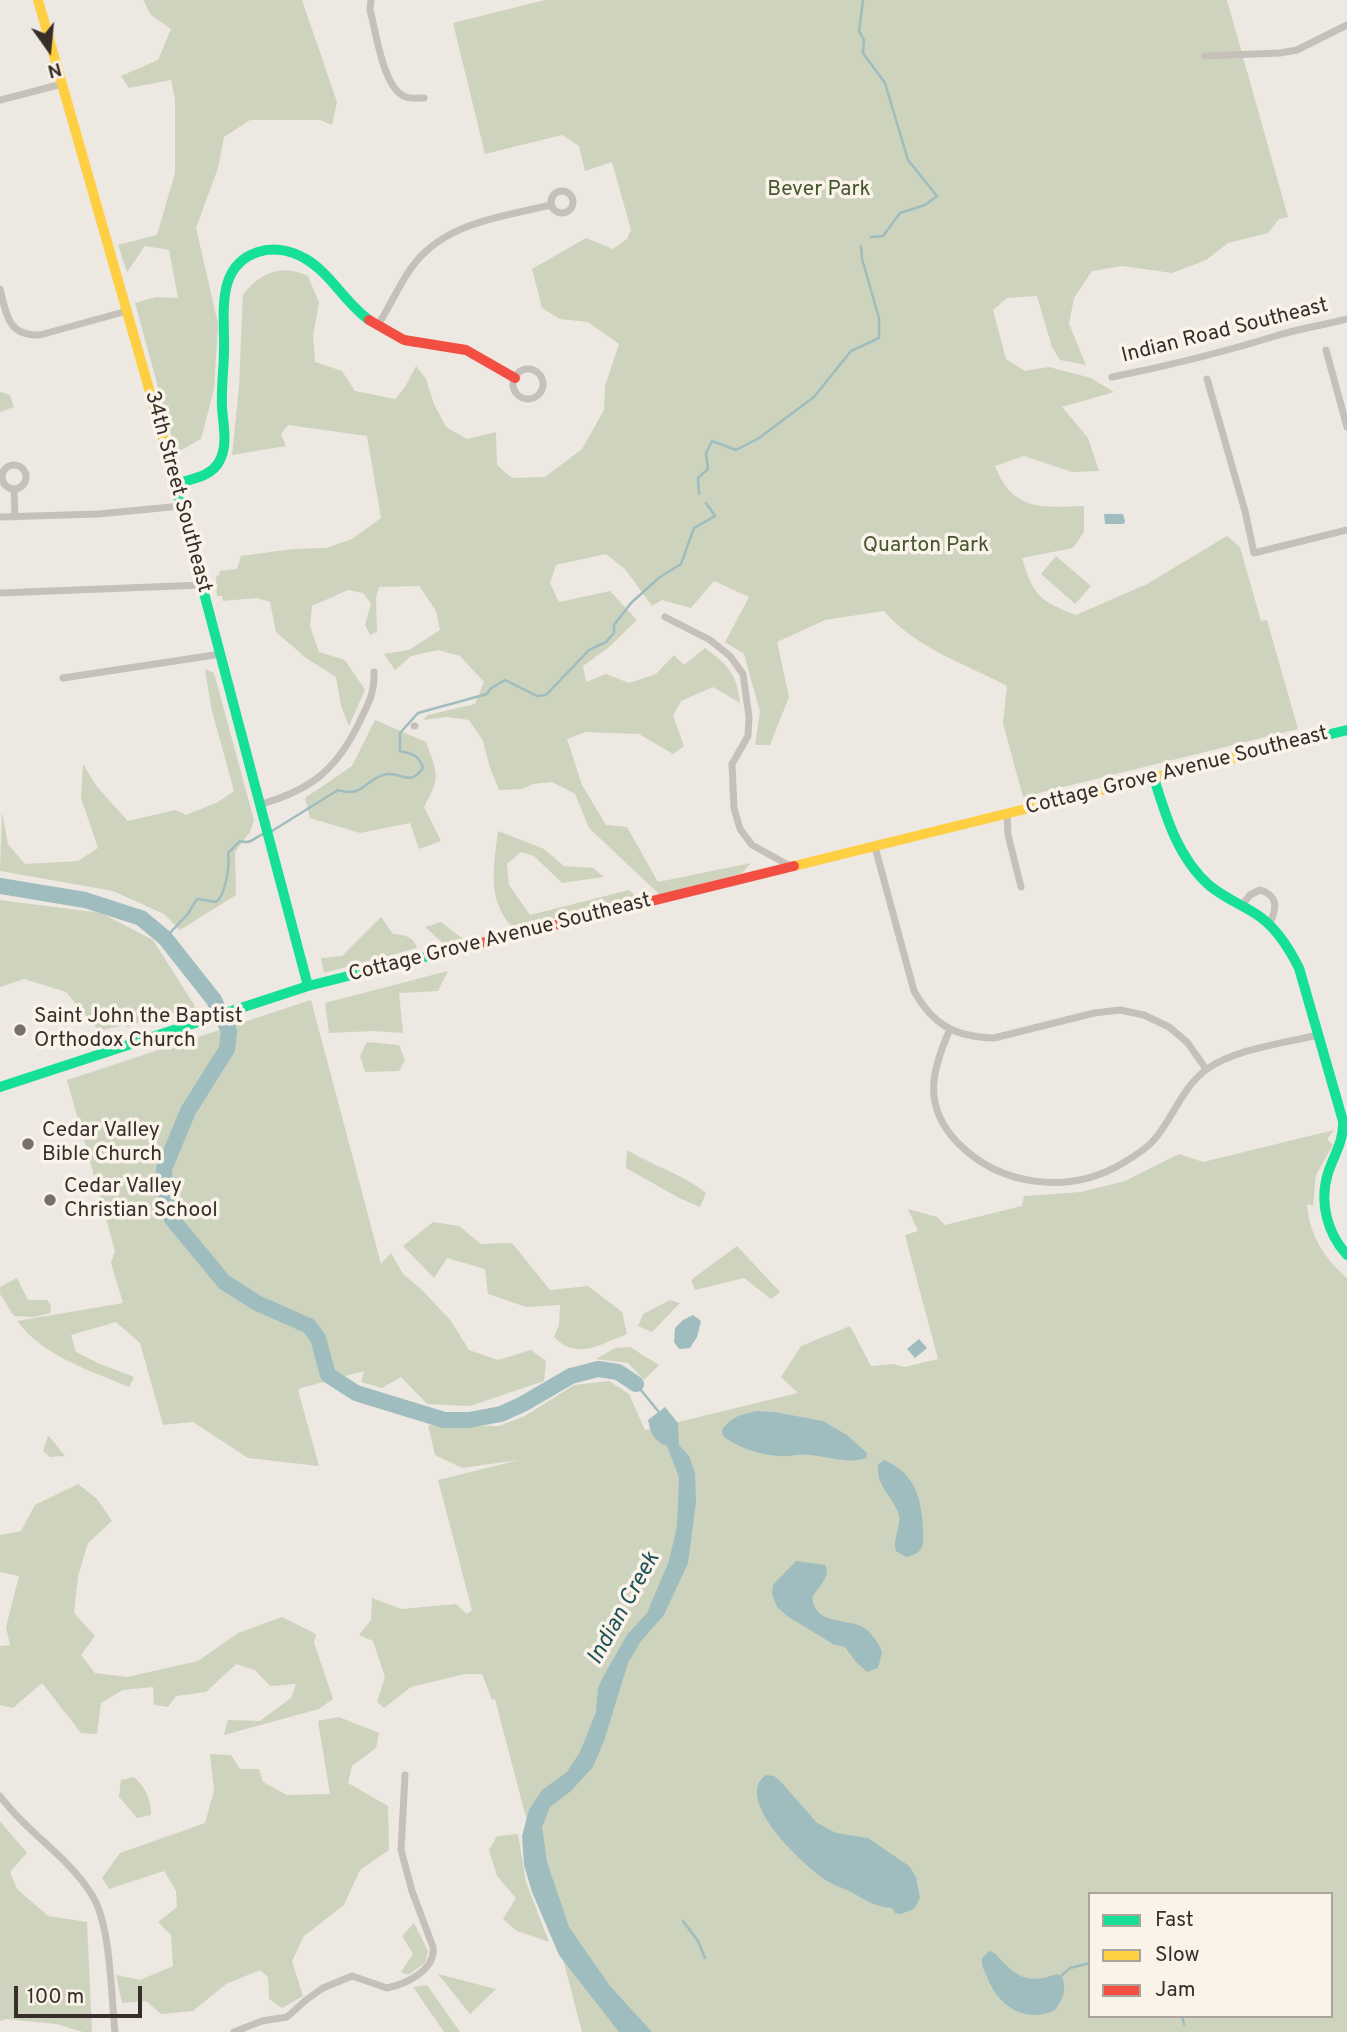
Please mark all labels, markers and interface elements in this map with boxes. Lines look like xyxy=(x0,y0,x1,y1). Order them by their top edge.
north arrow xyxy=(14,14,84,84)
text: N xyxy=(45,56,64,83)
park label: Bever Park xyxy=(767,178,871,204)
street label: Indian Road Southeast xyxy=(1119,294,1331,370)
street label: 34th Street Southeast xyxy=(138,388,216,596)
park label: Quarton Park xyxy=(863,534,989,560)
street label: Cottage Grove Avenue Southeast xyxy=(1023,722,1331,822)
street label: Cottage Grove Avenue Southeast xyxy=(346,889,654,989)
place label: Saint John the Baptist Orthodox Church xyxy=(34,1005,243,1055)
marker: Saint John the Baptist Orthodox Church xyxy=(12,1022,28,1038)
place label: Cedar Valley Bible Church xyxy=(42,1119,162,1169)
marker: Cedar Valley Bible Church xyxy=(20,1136,36,1152)
place label: Cedar Valley Christian School xyxy=(64,1175,218,1225)
marker: Cedar Valley Christian School xyxy=(42,1192,58,1208)
water label: Indian Creek xyxy=(583,1548,667,1670)
legend xyxy=(1088,1892,1333,2018)
text: Fast xyxy=(1155,1907,1194,1934)
text: Slow xyxy=(1155,1942,1200,1969)
scale bar xyxy=(18,1972,145,2016)
text: Jam xyxy=(1155,1977,1196,2004)
text: 100 m xyxy=(27,1984,84,2011)

